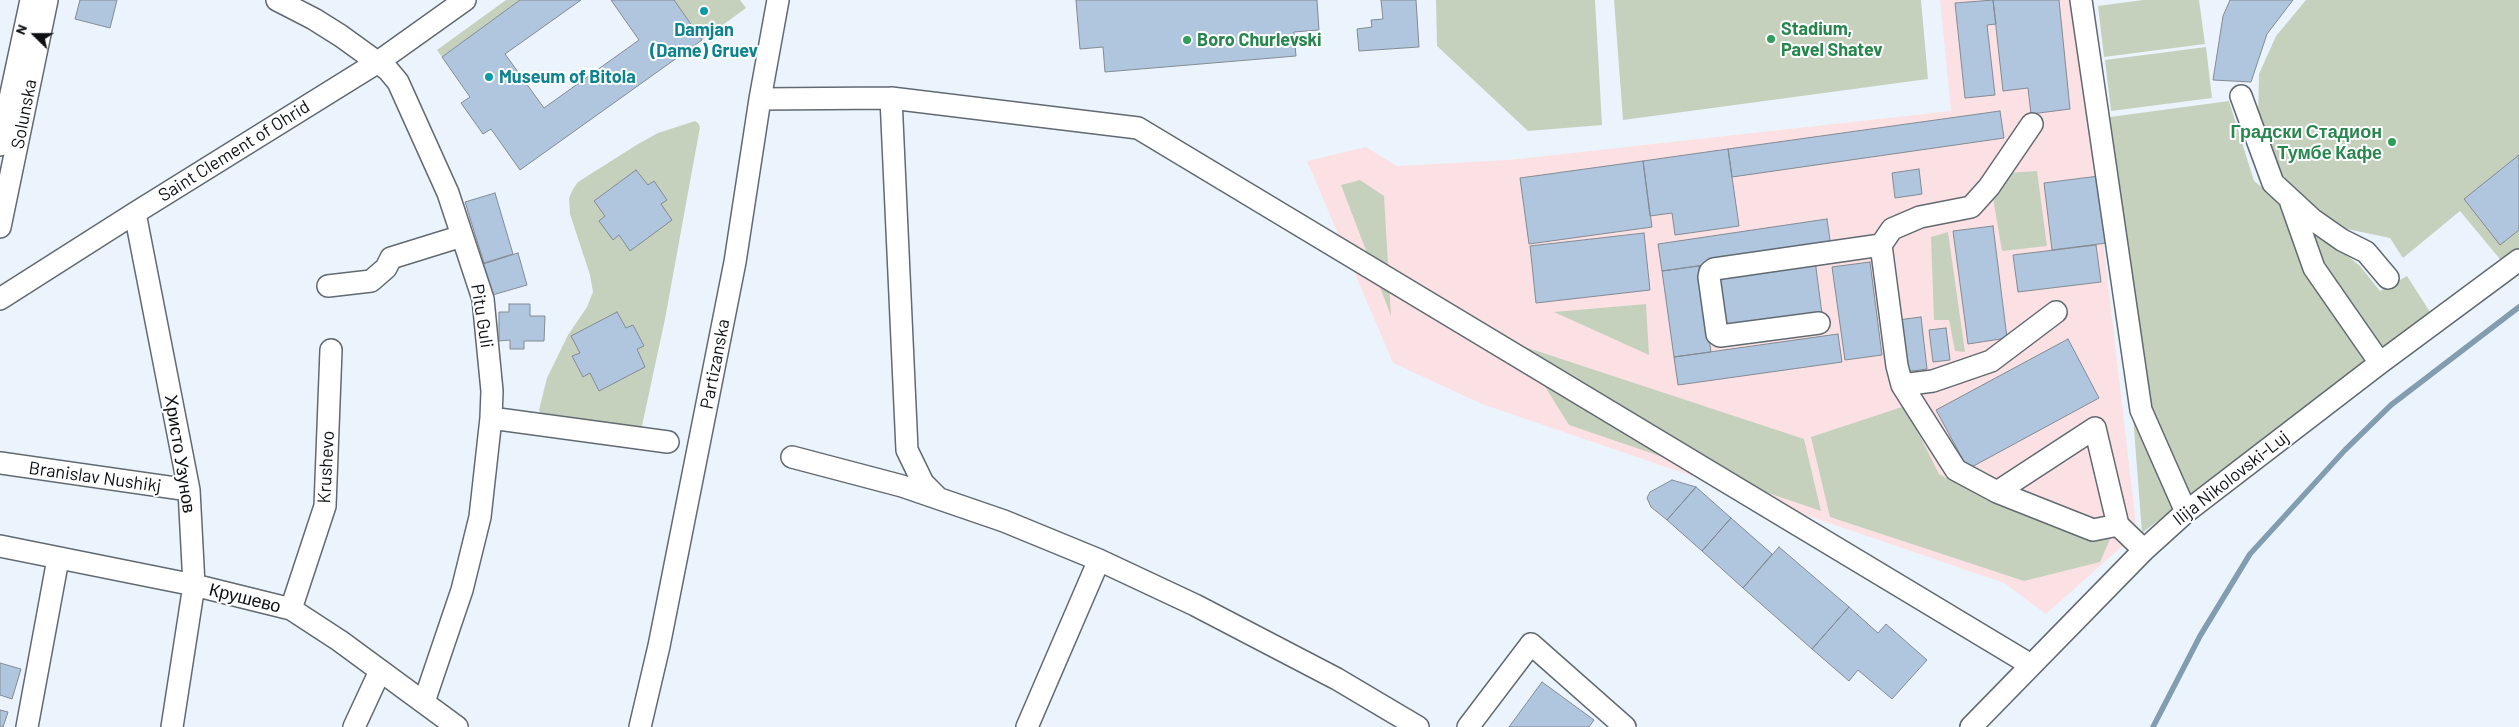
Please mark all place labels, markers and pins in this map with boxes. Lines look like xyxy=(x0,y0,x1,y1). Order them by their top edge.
marker: Damjan (Dame) Gruev xyxy=(698,5,710,17)
place label: Stadium, Pavel Shatev xyxy=(1781,18,1883,60)
place label: Damjan (Dame) Gruev xyxy=(650,19,758,62)
place label: Boro Churlevski xyxy=(1197,29,1322,51)
marker: Stadium, Pavel Shatev xyxy=(1765,33,1777,45)
marker: Boro Churlevski xyxy=(1181,34,1193,46)
place label: Museum of Bitola xyxy=(499,66,636,88)
marker: Museum of Bitola xyxy=(483,71,495,83)
place label: Градски Стадион Тумбе Кафе xyxy=(2230,121,2382,163)
marker: Градски Стадион Тумбе Кафе xyxy=(2386,136,2398,148)

